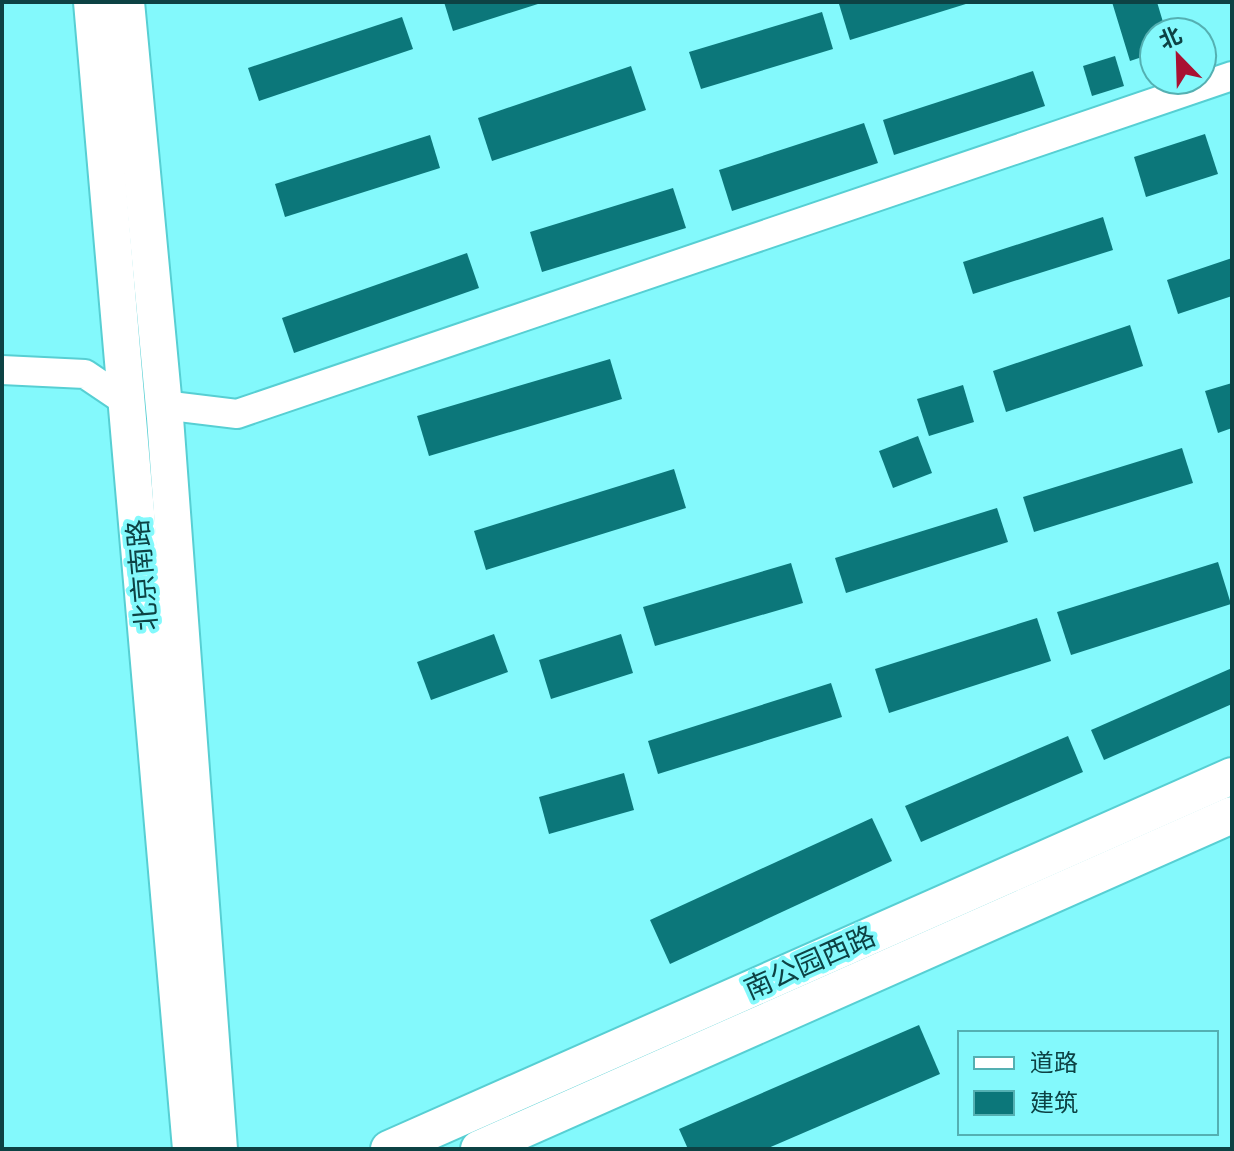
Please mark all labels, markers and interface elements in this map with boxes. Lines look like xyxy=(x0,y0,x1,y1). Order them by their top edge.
north arrow xyxy=(1138,16,1218,96)
text: 北 xyxy=(1154,19,1187,58)
street label: 北京南路 xyxy=(118,517,168,633)
street label: 南公园西路 xyxy=(738,916,882,1010)
legend xyxy=(958,1031,1218,1135)
text: 道路 xyxy=(1030,1046,1078,1081)
text: 建筑 xyxy=(1030,1086,1078,1121)

